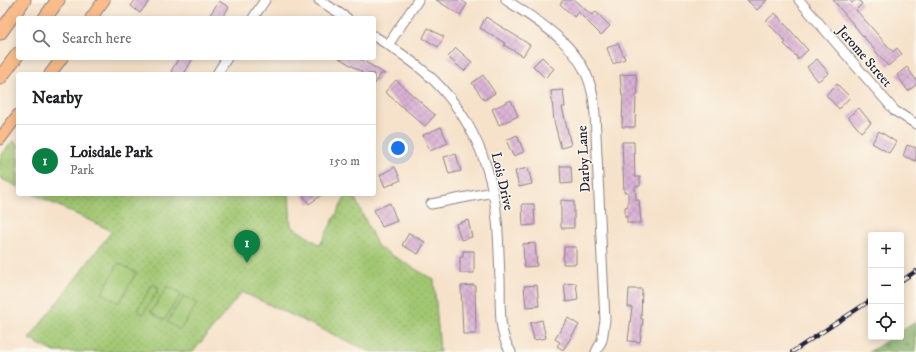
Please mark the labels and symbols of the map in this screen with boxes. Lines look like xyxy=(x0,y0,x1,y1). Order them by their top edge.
street label: Jerome Street xyxy=(831,21,896,91)
street label: Darby Lane xyxy=(573,125,595,193)
your location xyxy=(388,138,408,158)
street label: Lois Drive xyxy=(487,150,518,212)
pin: 1 xyxy=(234,230,260,263)

